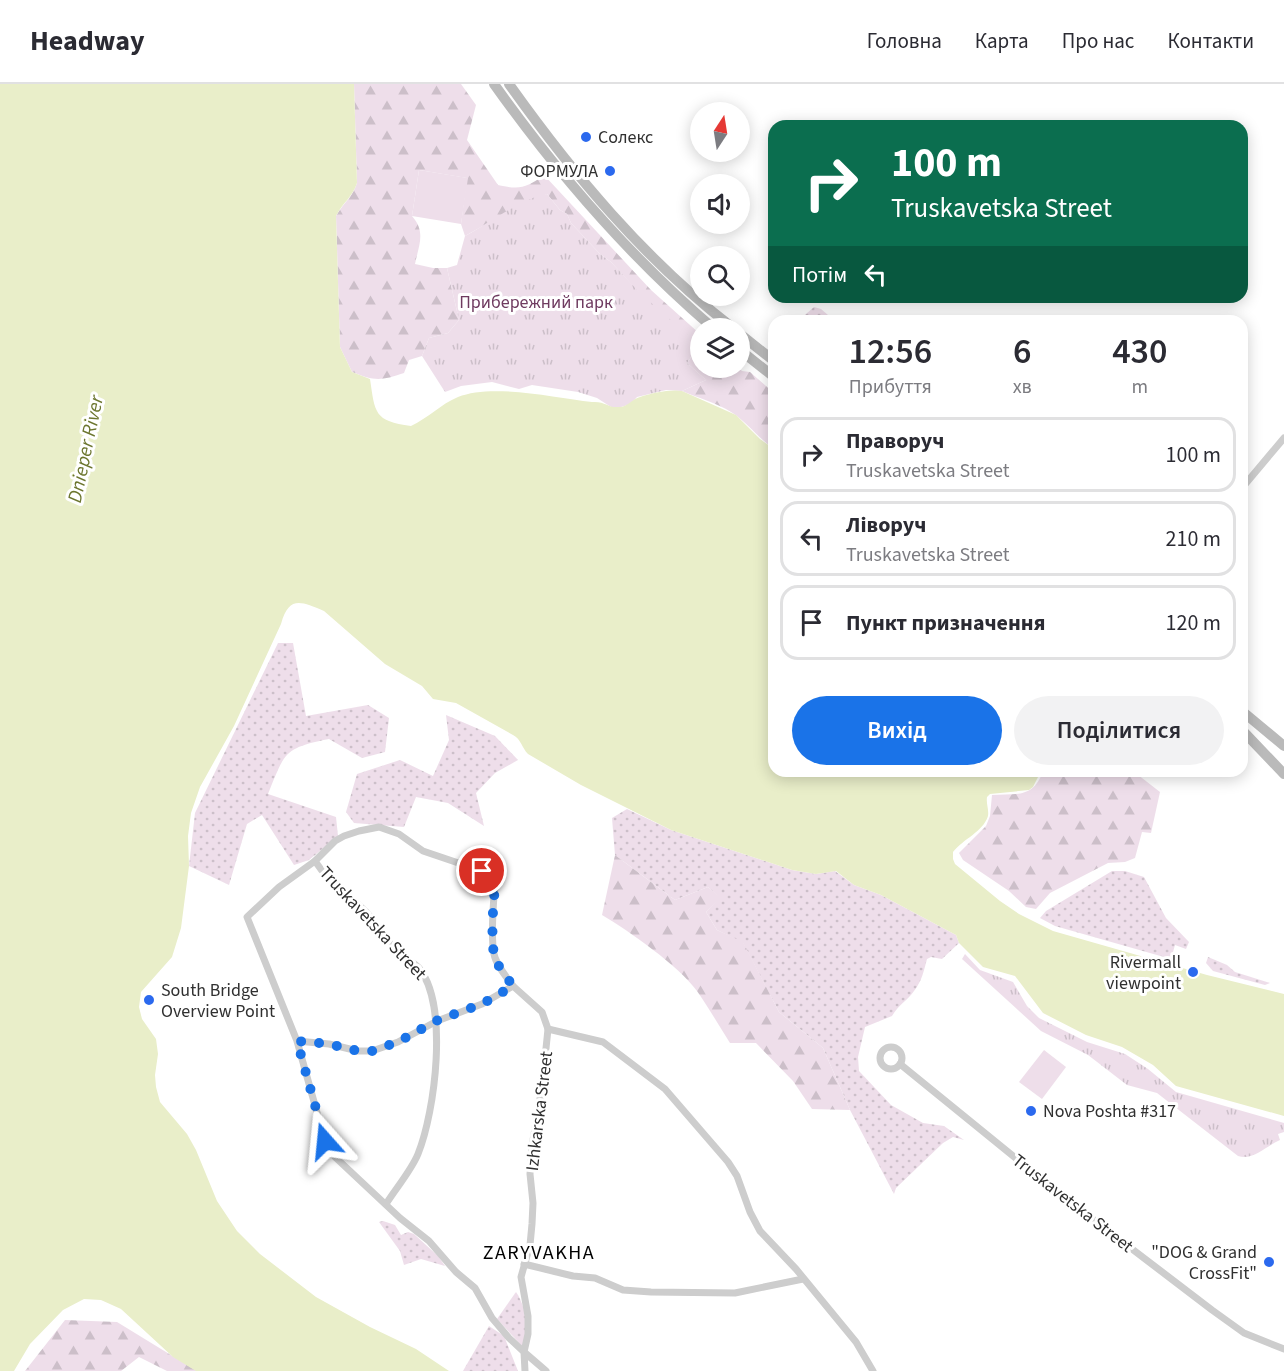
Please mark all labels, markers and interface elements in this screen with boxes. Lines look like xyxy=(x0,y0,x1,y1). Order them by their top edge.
text: Headway xyxy=(30,21,145,61)
text: Головна xyxy=(867,26,942,56)
text: Карта xyxy=(975,26,1029,56)
text: Про нас xyxy=(1062,26,1134,56)
text: Контакти xyxy=(1167,26,1254,56)
north arrow xyxy=(690,102,750,162)
map controls xyxy=(690,102,750,378)
place label: Солекс xyxy=(598,125,653,150)
marker: Солекс xyxy=(579,130,593,144)
text: 100 m xyxy=(891,133,1002,193)
icon: right xyxy=(792,144,870,222)
place label: ФОРМУЛА xyxy=(520,159,598,184)
marker: ФОРМУЛА xyxy=(603,164,617,178)
button: sound xyxy=(690,174,750,234)
text: Truskavetska Street xyxy=(891,189,1112,228)
button: search xyxy=(690,246,750,306)
icon: left xyxy=(859,258,892,291)
text: Потім xyxy=(792,259,847,291)
park label: Прибережний парк xyxy=(459,290,613,315)
button: layers xyxy=(690,318,750,378)
text: 12:56 xyxy=(848,326,932,377)
text: 6 xyxy=(1013,326,1031,377)
text: 430 xyxy=(1112,326,1168,377)
text: Прибуття xyxy=(849,373,932,401)
text: хв xyxy=(1013,373,1032,401)
text: m xyxy=(1132,373,1148,401)
water label: Dnieper River xyxy=(61,392,111,505)
text: Праворуч xyxy=(846,425,944,457)
icon: right xyxy=(795,438,828,471)
text: 100 m xyxy=(1166,439,1221,471)
text: Truskavetska Street xyxy=(846,457,1010,485)
text: Ліворуч xyxy=(846,509,926,541)
icon: left xyxy=(795,522,828,555)
text: 210 m xyxy=(1166,523,1221,555)
text: Truskavetska Street xyxy=(846,541,1010,569)
icon: arrive xyxy=(795,606,828,639)
text: Пункт призначення xyxy=(846,607,1046,639)
text: 120 m xyxy=(1166,607,1221,639)
button: Вихід xyxy=(792,696,1002,765)
button: Поділитися xyxy=(1014,696,1224,765)
pin xyxy=(456,845,507,896)
icon: arrive xyxy=(465,854,498,887)
street label: Truskavetska Street xyxy=(313,861,432,986)
place label: Rivermall viewpoint xyxy=(1106,950,1181,996)
marker: Rivermall viewpoint xyxy=(1186,965,1200,979)
place label: South Bridge Overview Point xyxy=(161,978,275,1024)
marker: South Bridge Overview Point xyxy=(142,993,156,1007)
street label: Izhkarska Street xyxy=(520,1050,559,1172)
place label: Nova Poshta #317 xyxy=(1043,1099,1176,1124)
marker: Nova Poshta #317 xyxy=(1024,1104,1038,1118)
position arrow xyxy=(293,1109,357,1173)
street label: Truskavetska Street xyxy=(1007,1148,1138,1259)
district label: ZARYVAKHA xyxy=(483,1239,595,1267)
place label: "DOG & Grand CrossFit" xyxy=(1151,1240,1257,1286)
marker: "DOG & Grand CrossFit" xyxy=(1262,1255,1276,1269)

